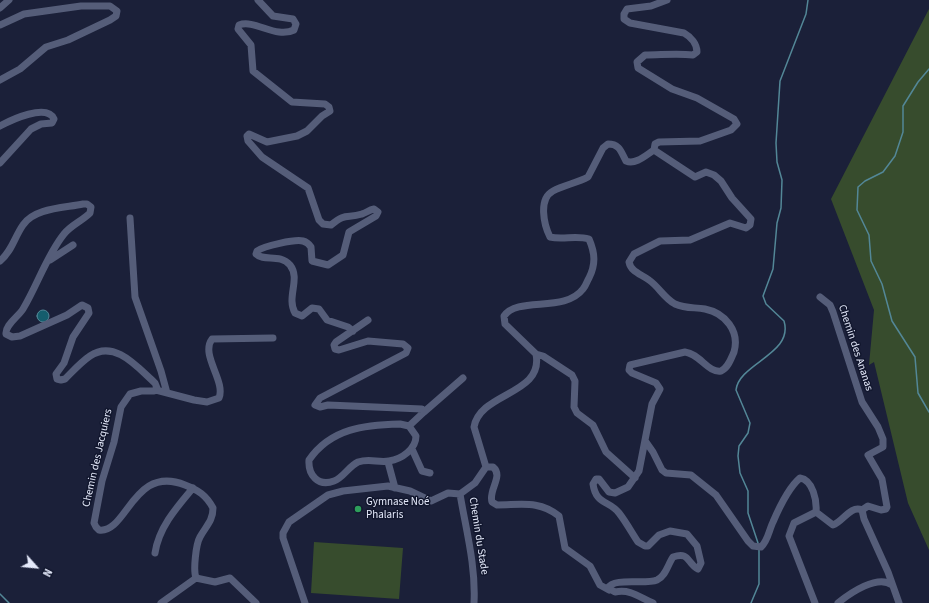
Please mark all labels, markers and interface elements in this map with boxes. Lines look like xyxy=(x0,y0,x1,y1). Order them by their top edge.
street label: Chemin des Ananas xyxy=(835,303,875,393)
street label: Chemin des Jacquiers xyxy=(80,408,116,508)
place label: Gymnase Noé Phalaris xyxy=(366,496,429,522)
street label: Chemin du Stade xyxy=(465,496,491,576)
marker: Gymnase Noé Phalaris xyxy=(353,504,363,514)
north arrow xyxy=(16,547,56,587)
text: N xyxy=(39,566,55,579)

